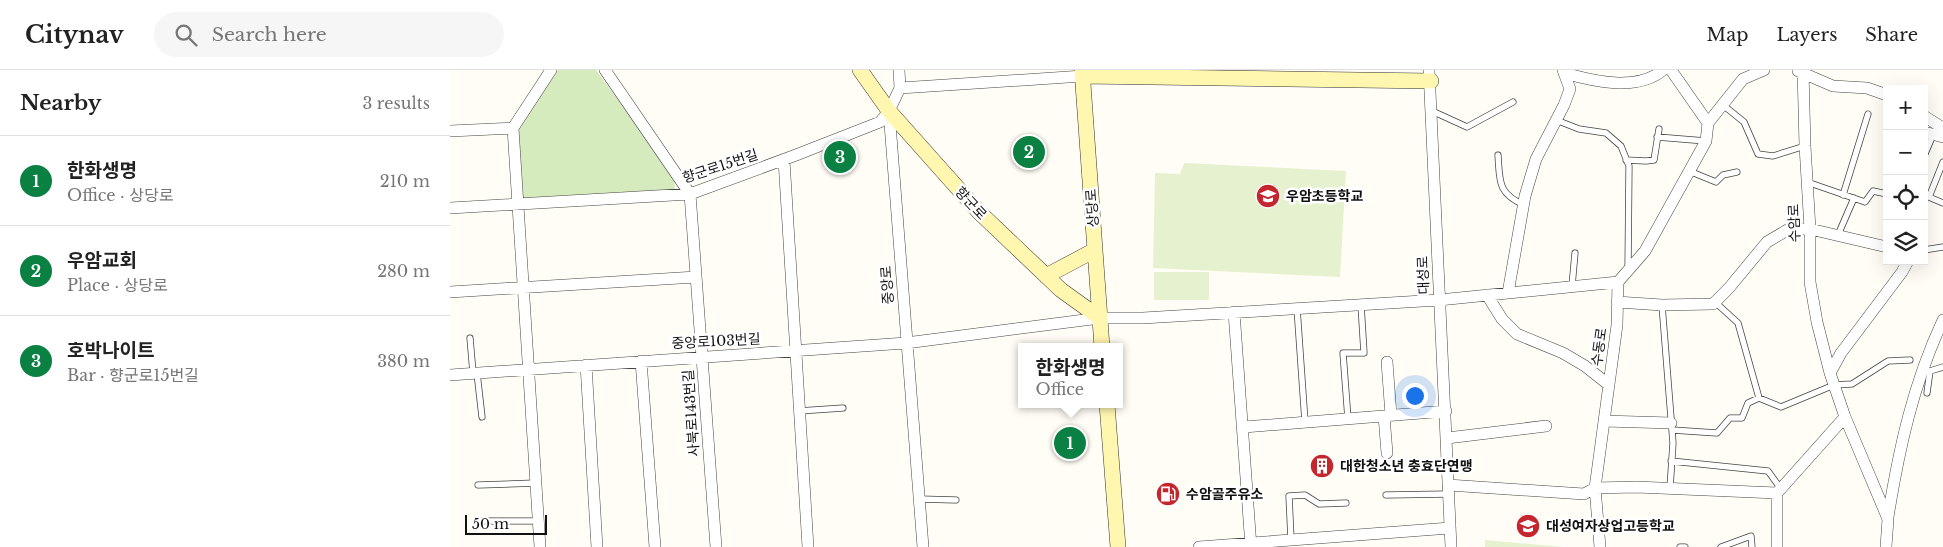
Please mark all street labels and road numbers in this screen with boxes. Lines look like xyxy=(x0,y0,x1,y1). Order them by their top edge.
street label: 향군로15번길 xyxy=(680,145,760,187)
street label: 향군로 xyxy=(951,183,991,223)
street label: 상당로 xyxy=(1082,188,1102,228)
street label: 수암로 xyxy=(1784,203,1804,243)
street label: 대성로 xyxy=(1413,255,1433,295)
street label: 중앙로 xyxy=(877,265,897,305)
street label: 수동로 xyxy=(1587,326,1611,367)
street label: 중앙로103번길 xyxy=(671,330,761,352)
street label: 사북로143번길 xyxy=(679,369,703,457)

